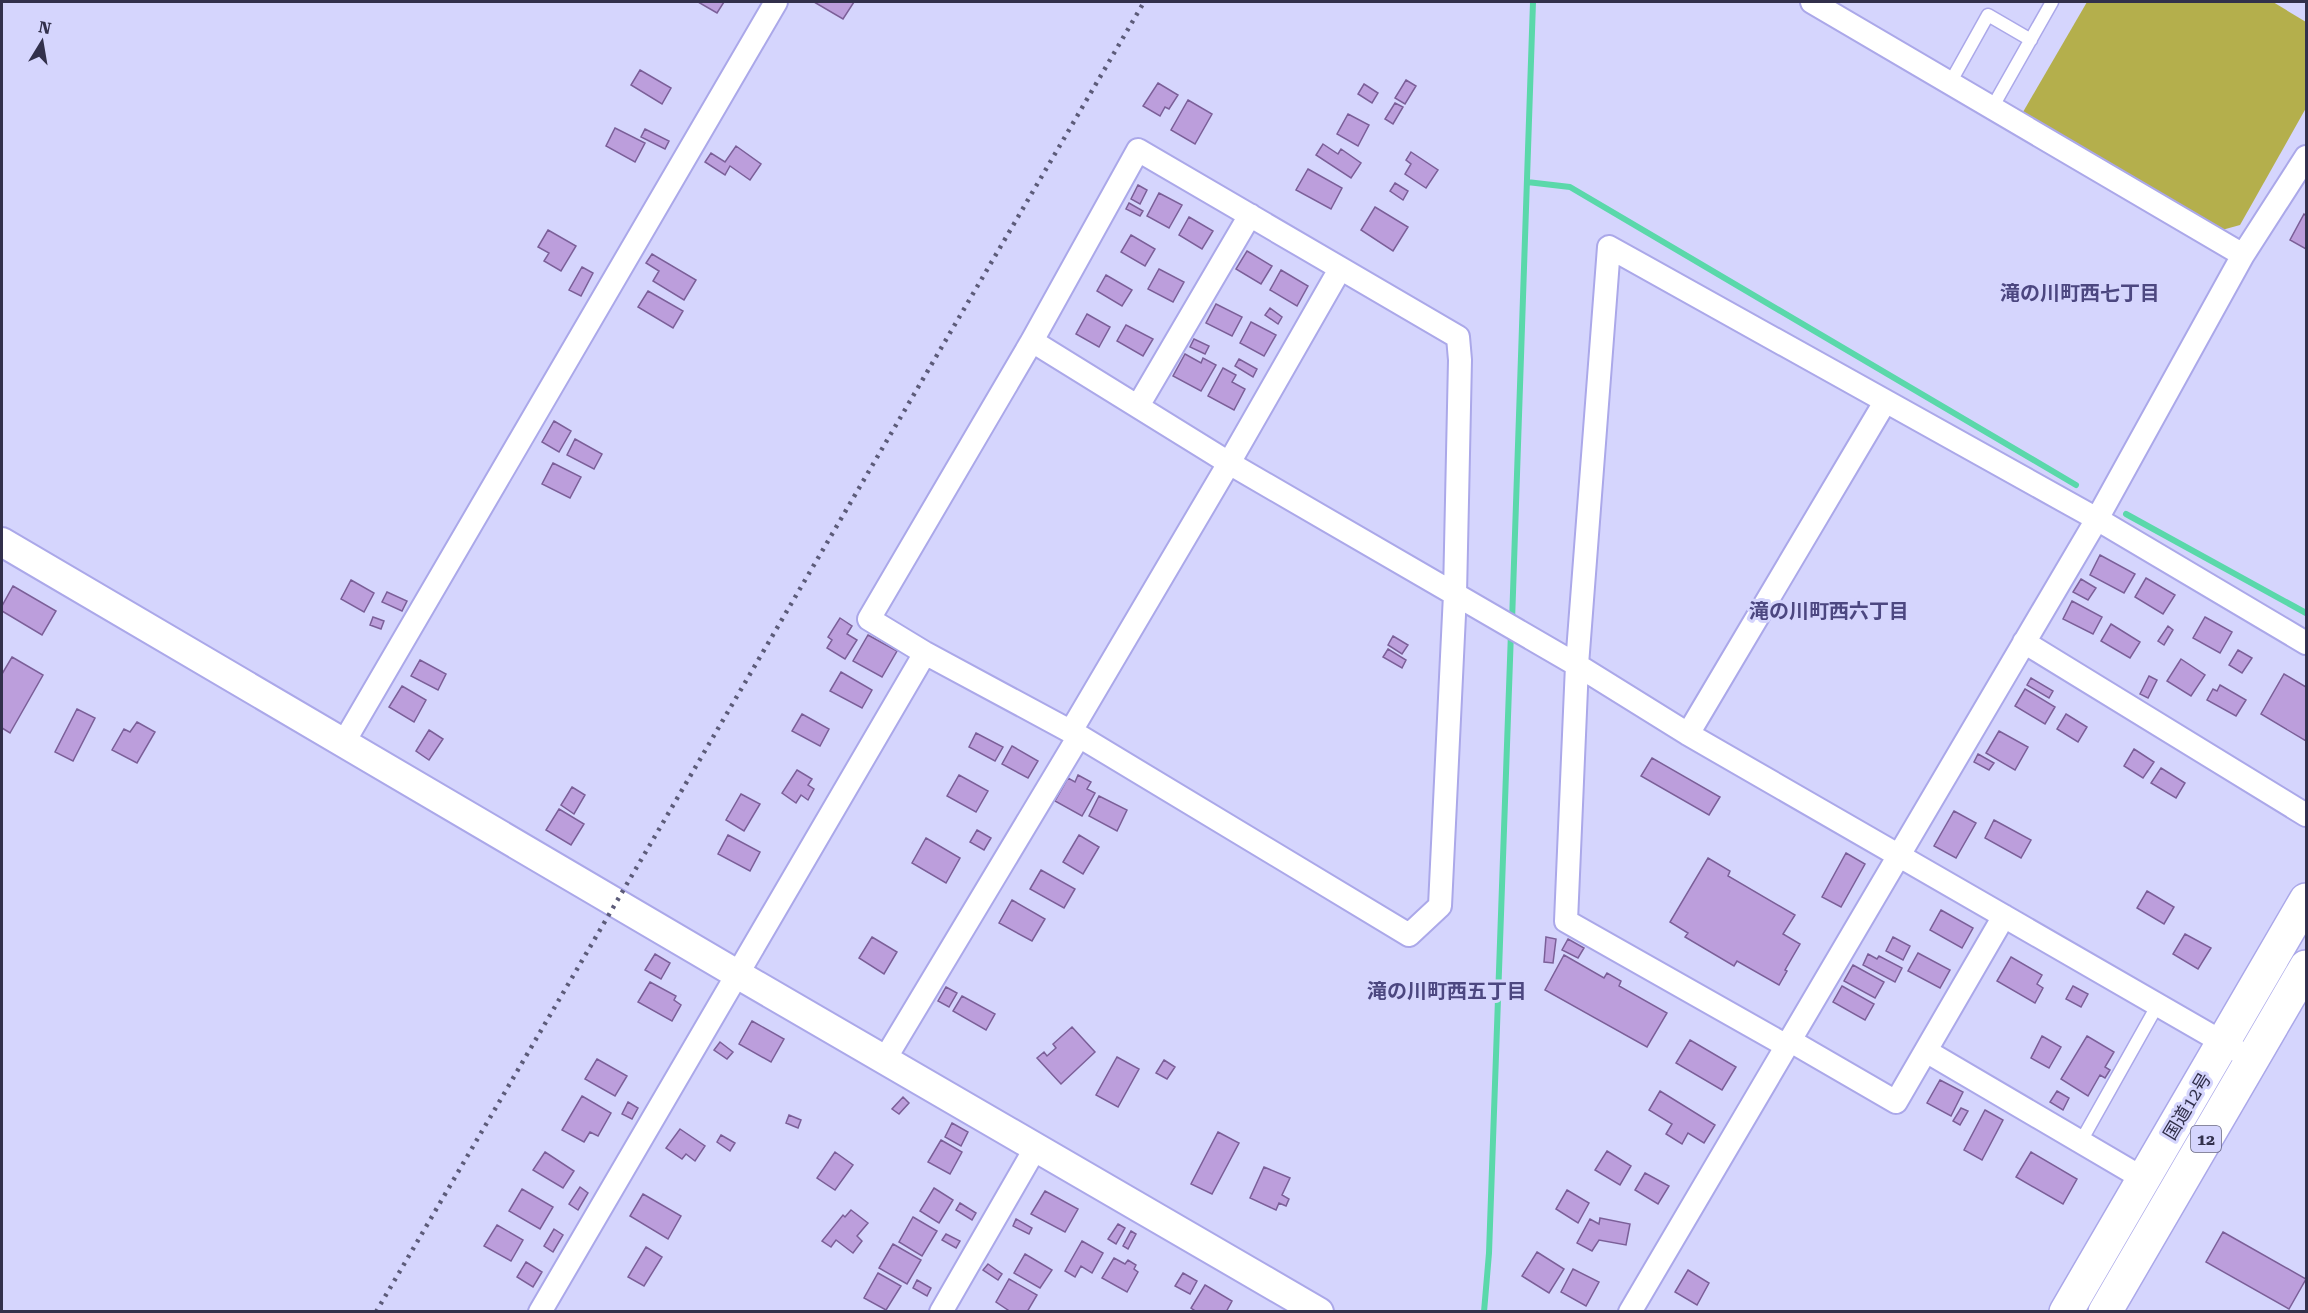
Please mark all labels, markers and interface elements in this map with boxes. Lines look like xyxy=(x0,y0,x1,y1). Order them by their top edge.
north arrow xyxy=(12,12,72,72)
text: N xyxy=(37,17,53,38)
district label: 滝の川町西七丁目 xyxy=(2000,281,2160,305)
district label: 滝の川町西六丁目 xyxy=(1749,599,1909,623)
district label: 滝の川町西五丁目 xyxy=(1367,979,1527,1003)
street label: 国道12号 xyxy=(2159,1069,2215,1143)
road number: 12 xyxy=(2191,1126,2221,1152)

